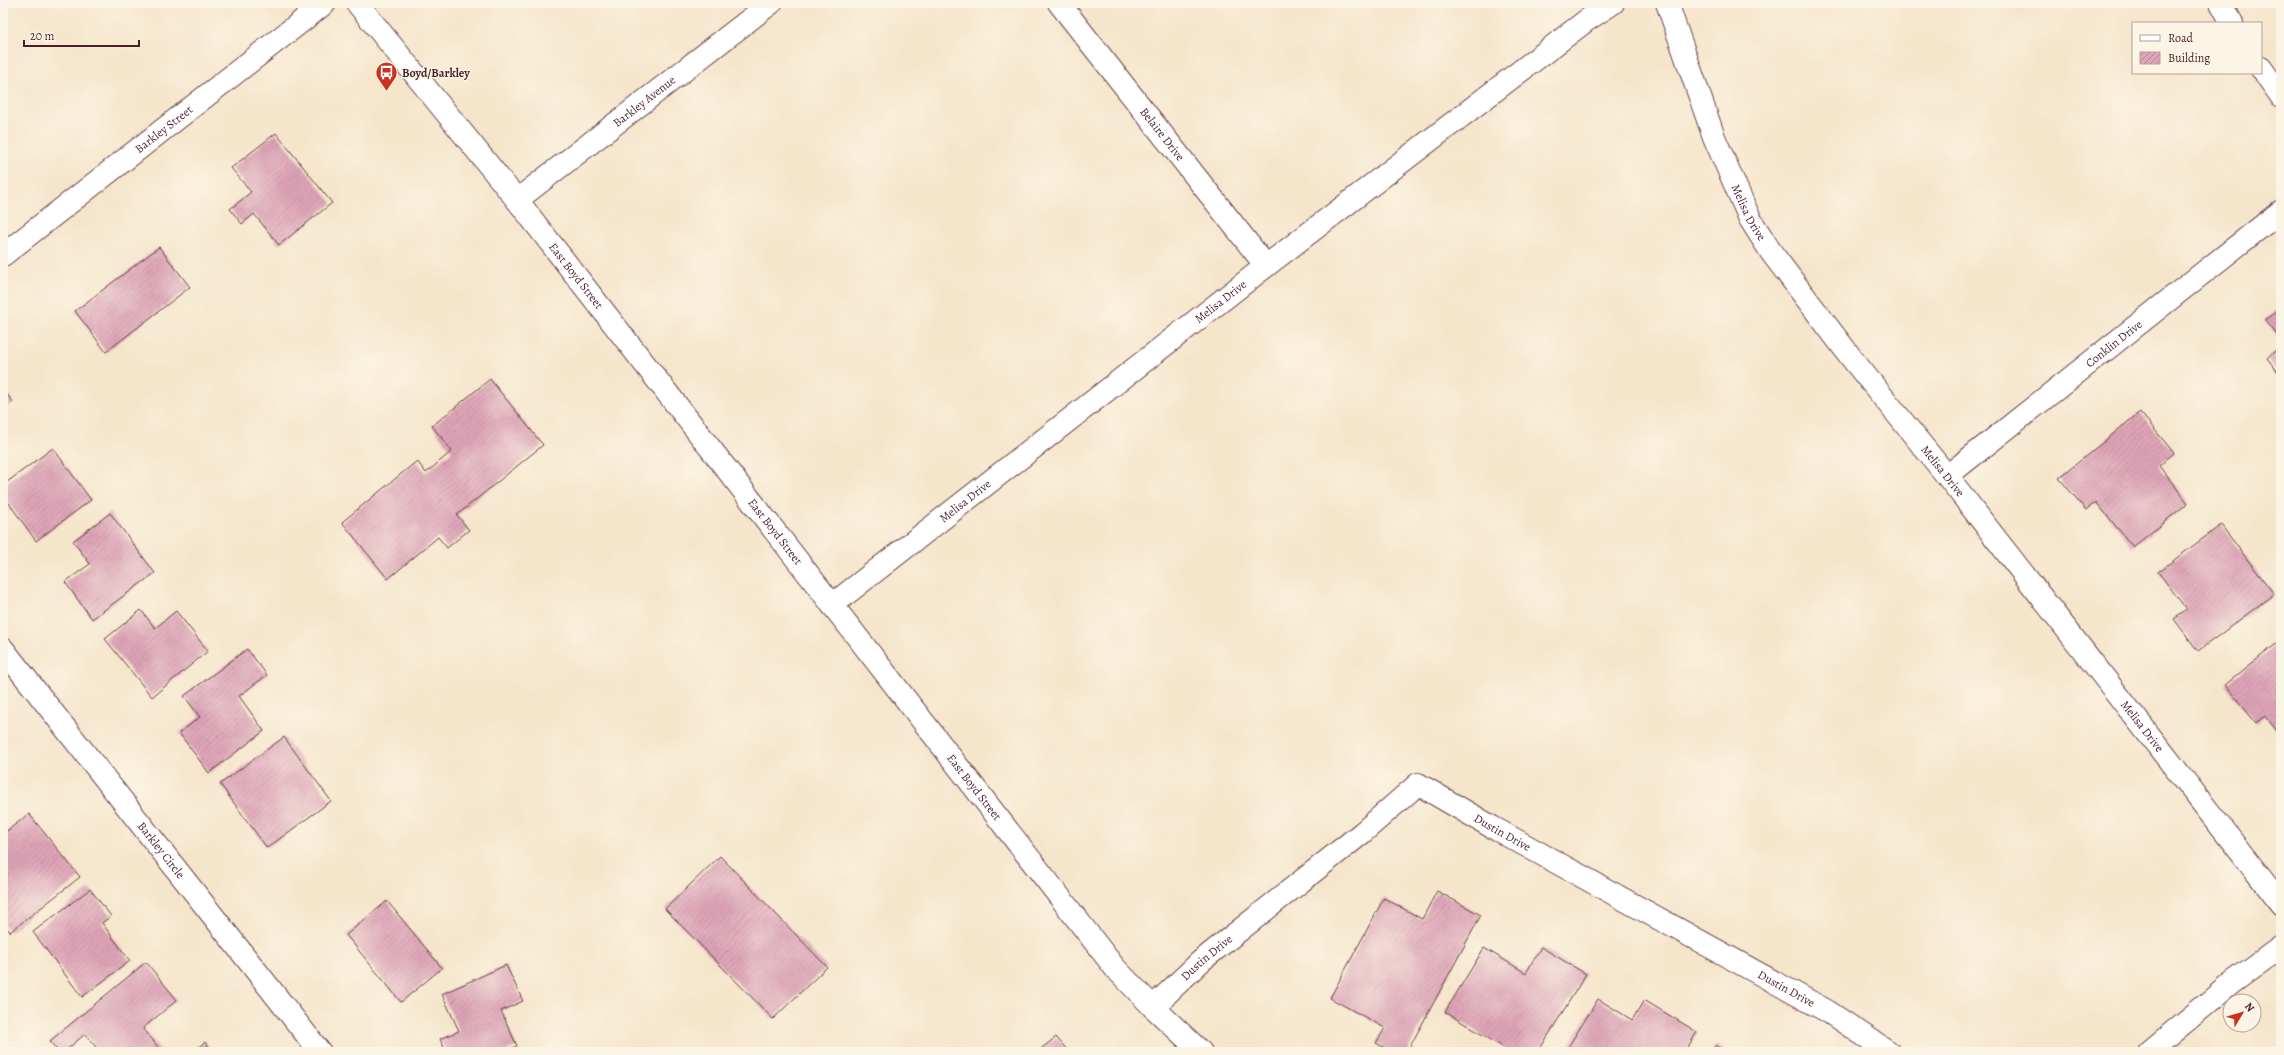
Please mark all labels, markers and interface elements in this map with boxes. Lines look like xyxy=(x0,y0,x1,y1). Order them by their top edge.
scale bar xyxy=(24,22,139,48)
legend xyxy=(2132,22,2262,74)
text: 20 m xyxy=(30,28,54,44)
text: Road xyxy=(2168,30,2194,46)
text: Building xyxy=(2168,50,2210,66)
bus stop icon: Boyd/Barkley xyxy=(374,60,400,93)
place label: Boyd/Barkley xyxy=(402,65,470,81)
street label: Barkley Avenue xyxy=(610,72,679,131)
street label: Barkley Street xyxy=(132,102,196,157)
street label: Belaire Drive xyxy=(1136,104,1188,164)
street label: Melisa Drive xyxy=(1728,182,1770,244)
street label: East Boyd Street xyxy=(545,239,607,312)
street label: Melisa Drive xyxy=(1191,276,1250,327)
street label: Conklin Drive xyxy=(2082,316,2146,371)
street label: Melisa Drive xyxy=(1917,442,1968,500)
street label: Melisa Drive xyxy=(936,476,994,526)
street label: East Boyd Street xyxy=(744,495,806,568)
street label: Melisa Drive xyxy=(2117,697,2167,755)
street label: East Boyd Street xyxy=(943,751,1005,824)
street label: Dustin Drive xyxy=(1471,810,1534,855)
street label: Barkley Circle xyxy=(134,819,189,882)
street label: Dustin Drive xyxy=(1177,931,1236,984)
street label: Dustin Drive xyxy=(1755,966,1818,1011)
north arrow xyxy=(2222,993,2262,1033)
text: N xyxy=(2241,999,2258,1015)

